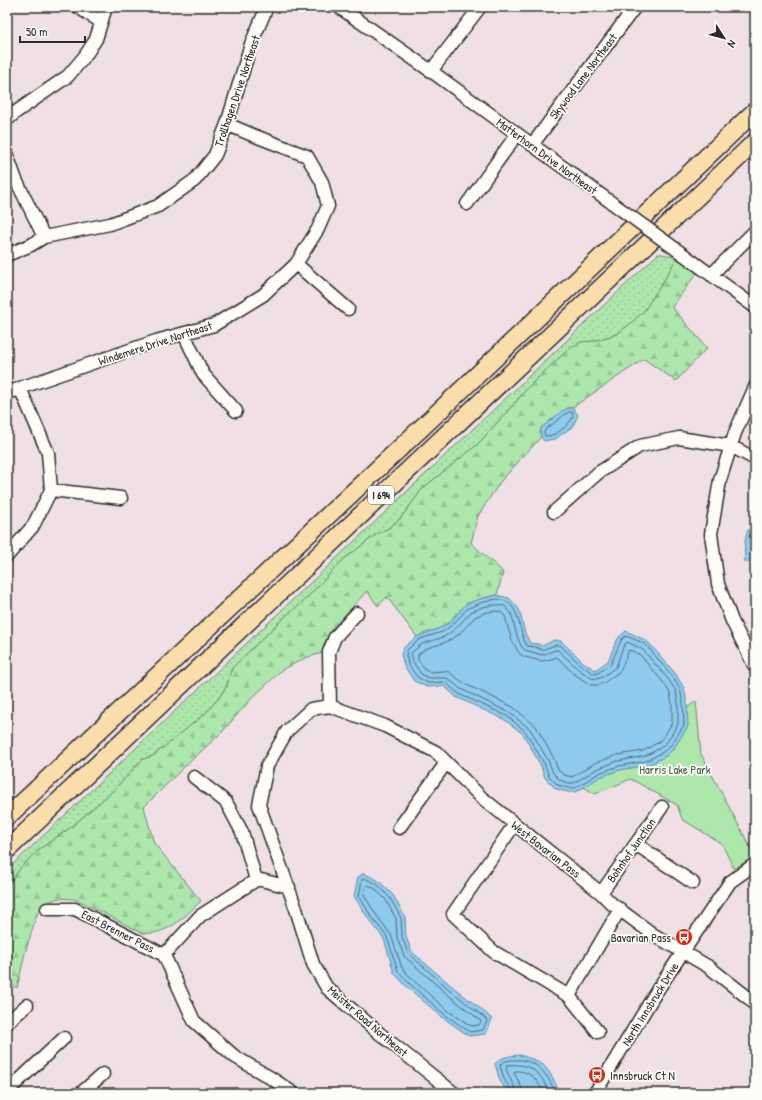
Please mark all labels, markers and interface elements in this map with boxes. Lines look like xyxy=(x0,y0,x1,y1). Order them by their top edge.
scale bar xyxy=(20,18,85,44)
north arrow xyxy=(704,18,744,58)
text: 50 m xyxy=(26,23,47,40)
street label: Skywood Lane Northeast xyxy=(545,29,621,122)
street label: Trollhagen Drive Northeast xyxy=(210,32,264,149)
text: N xyxy=(725,37,739,50)
street label: Matterhorn Drive Northeast xyxy=(493,114,602,199)
street label: Windemere Drive Northeast xyxy=(96,316,215,369)
road number: I 694 xyxy=(368,486,394,504)
park label: Harris Lake Park xyxy=(639,761,711,778)
street label: Bohnhof Junction xyxy=(603,815,659,885)
street label: West Bavarian Pass xyxy=(508,816,585,882)
street label: East Brenner Pass xyxy=(79,905,158,957)
bus stop icon: Bavarian Pass xyxy=(674,927,694,947)
place label: Bavarian Pass xyxy=(611,929,671,946)
street label: North Innsbruck Drive xyxy=(618,959,683,1049)
street label: Meister Road Northeast xyxy=(324,981,412,1061)
bus stop icon: Innsbruck Ct N xyxy=(587,1065,607,1085)
place label: Innsbruck Ct N xyxy=(610,1067,675,1084)

